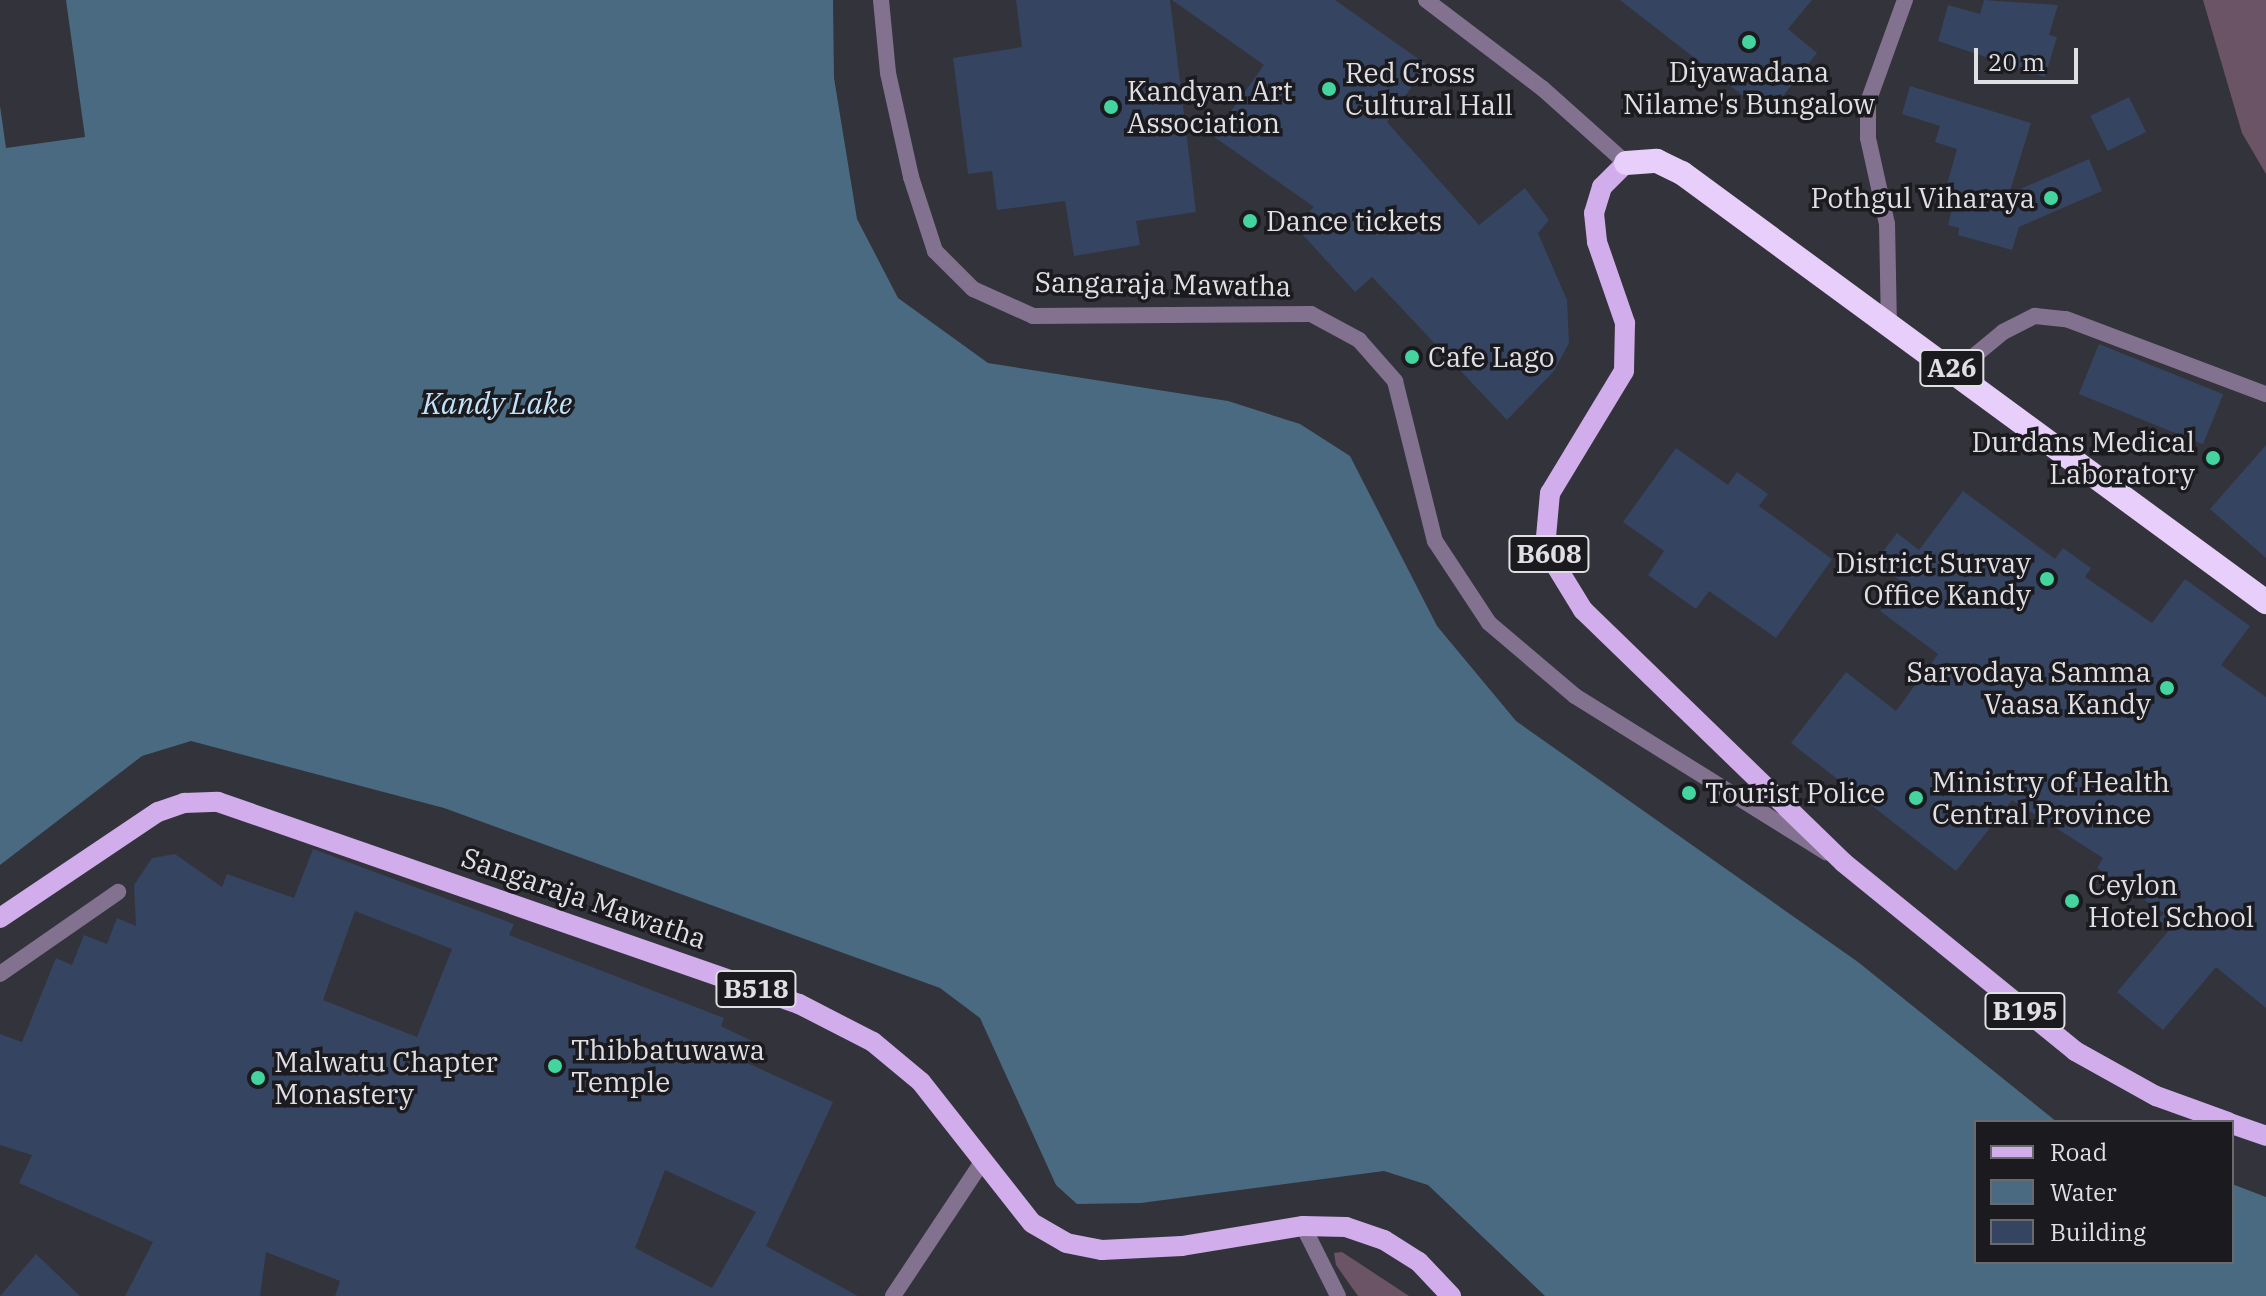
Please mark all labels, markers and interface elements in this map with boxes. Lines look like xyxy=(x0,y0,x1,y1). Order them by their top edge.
scale bar xyxy=(1978,32,2082,82)
marker: Diyawadana Nilame's Bungalow xyxy=(1740,33,1758,51)
text: 20 m xyxy=(1988,46,2045,78)
place label: Diyawadana Nilame's Bungalow xyxy=(1623,55,1875,121)
place label: Red Cross Cultural Hall xyxy=(1345,56,1513,122)
place label: Kandyan Art Association xyxy=(1127,74,1293,140)
marker: Red Cross Cultural Hall xyxy=(1320,80,1338,98)
marker: Kandyan Art Association xyxy=(1102,98,1120,116)
place label: Pothgul Viharaya xyxy=(1811,181,2035,215)
marker: Pothgul Viharaya xyxy=(2042,189,2060,207)
place label: Dance tickets xyxy=(1266,204,1442,238)
marker: Dance tickets xyxy=(1241,212,1259,230)
street label: Sangaraja Mawatha xyxy=(1034,265,1292,303)
place label: Cafe Lago xyxy=(1428,340,1555,374)
road number: A26 xyxy=(1918,346,1986,390)
marker: Cafe Lago xyxy=(1403,348,1421,366)
water label: Kandy Lake xyxy=(422,385,572,421)
place label: Durdans Medical Laboratory xyxy=(1972,425,2195,491)
marker: Durdans Medical Laboratory xyxy=(2202,447,2224,469)
road number: B608 xyxy=(1507,532,1591,576)
place label: District Survay Office Kandy xyxy=(1835,546,2031,612)
marker: District Survay Office Kandy xyxy=(2038,570,2056,588)
place label: Sarvodaya Samma Vaasa Kandy xyxy=(1906,655,2151,721)
marker: Sarvodaya Samma Vaasa Kandy xyxy=(2158,679,2176,697)
place label: Ministry of Health Central Province xyxy=(1932,765,2170,831)
place label: Tourist Police xyxy=(1705,776,1885,810)
marker: Tourist Police xyxy=(1680,784,1698,802)
marker: Ministry of Health Central Province xyxy=(1907,789,1925,807)
street label: Sangaraja Mawatha xyxy=(457,840,711,956)
place label: Ceylon Hotel School xyxy=(2088,868,2254,934)
marker: Ceylon Hotel School xyxy=(2063,892,2081,910)
road number: B518 xyxy=(714,967,798,1011)
road number: B195 xyxy=(1983,989,2067,1033)
place label: Thibbatuwawa Temple xyxy=(571,1033,765,1099)
place label: Malwatu Chapter Monastery xyxy=(274,1045,498,1111)
marker: Thibbatuwawa Temple xyxy=(546,1057,564,1075)
marker: Malwatu Chapter Monastery xyxy=(249,1069,267,1087)
legend xyxy=(1974,1120,2234,1264)
text: Road xyxy=(2050,1136,2107,1168)
text: Water xyxy=(2050,1176,2117,1208)
text: Building xyxy=(2050,1216,2146,1248)

